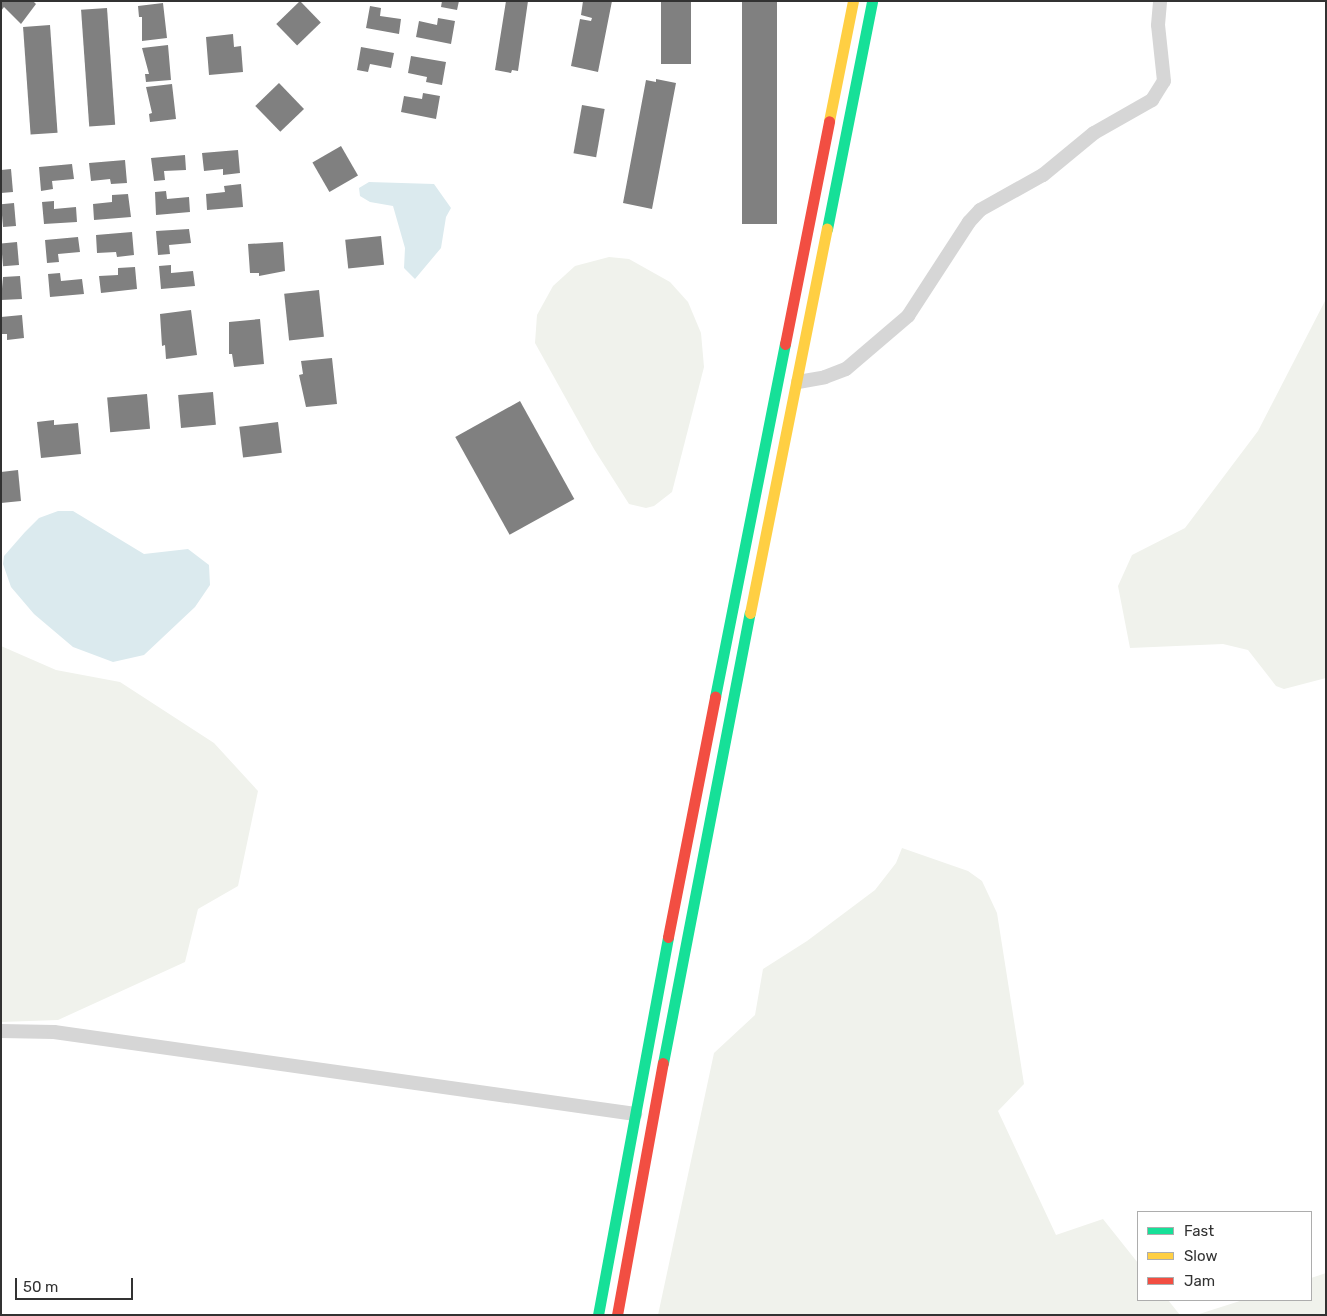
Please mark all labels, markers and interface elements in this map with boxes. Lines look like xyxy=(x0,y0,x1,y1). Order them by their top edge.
legend xyxy=(1137,1211,1312,1301)
text: Fast xyxy=(1184,1222,1214,1240)
text: Slow xyxy=(1184,1247,1217,1265)
scale bar xyxy=(18,1268,135,1300)
text: Jam xyxy=(1184,1272,1215,1290)
text: 50 m xyxy=(23,1278,58,1296)

